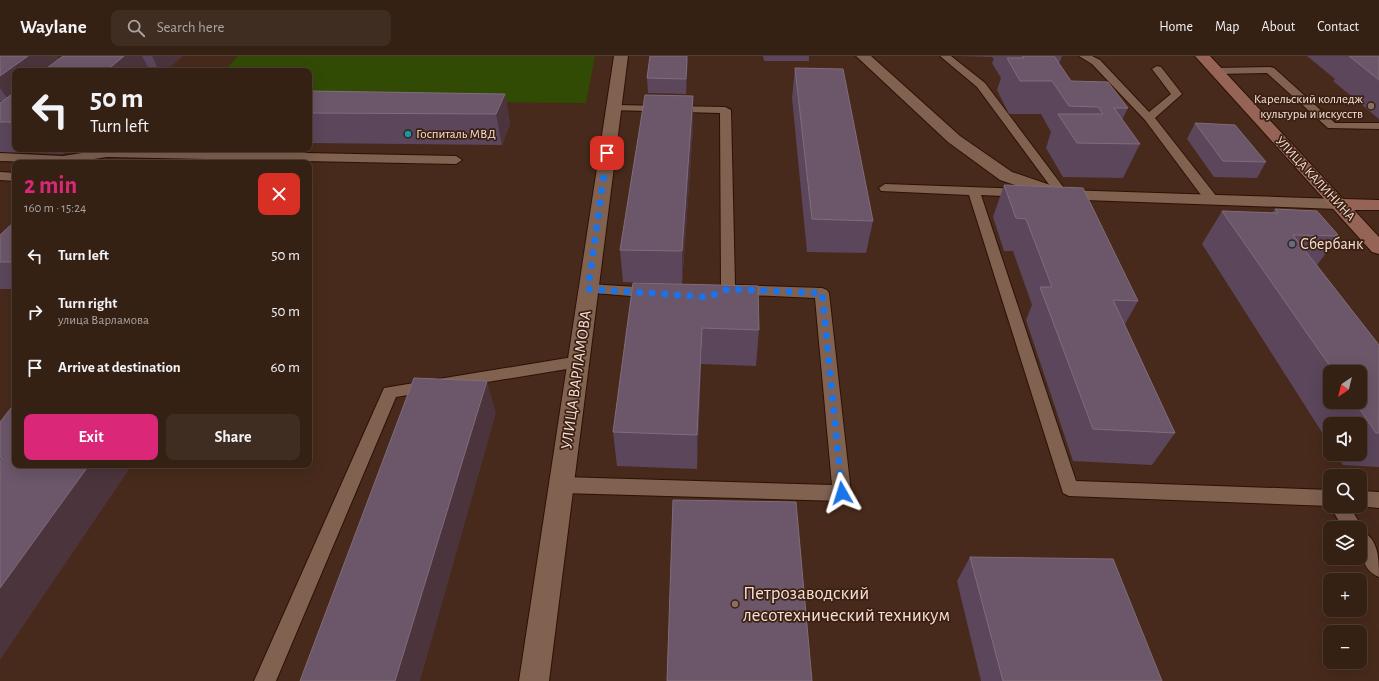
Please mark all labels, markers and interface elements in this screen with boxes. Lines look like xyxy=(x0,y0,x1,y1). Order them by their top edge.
search box xyxy=(111,10,391,46)
icon: search xyxy=(125,17,147,39)
text: Waylane xyxy=(20,18,87,37)
text: Search here xyxy=(157,20,224,35)
text: Home xyxy=(1159,20,1193,34)
text: Map xyxy=(1215,20,1239,34)
text: About xyxy=(1261,20,1295,34)
text: Contact xyxy=(1317,20,1359,34)
icon: left xyxy=(24,84,76,136)
text: 50 m xyxy=(90,85,144,113)
place label: Карельский колледж культуры и искусств xyxy=(1254,93,1364,121)
marker: Карельский колледж культуры и искусств xyxy=(1366,101,1376,111)
text: Turn left xyxy=(90,118,149,136)
place label: Госпиталь МВД xyxy=(416,128,496,141)
marker: Госпиталь МВД xyxy=(403,129,413,139)
street label: УЛИЦА КАЛИНИНА xyxy=(1273,134,1358,224)
pin xyxy=(590,136,624,170)
icon: arrive xyxy=(596,142,618,164)
button: close xyxy=(258,173,300,215)
text: 2 min xyxy=(24,174,77,198)
text: 160 m · 15:24 xyxy=(24,202,86,215)
place label: Сбербанк xyxy=(1300,236,1364,252)
marker: Сбербанк xyxy=(1287,239,1297,249)
icon: left xyxy=(24,245,46,267)
text: Turn left xyxy=(58,248,109,263)
text: 50 m xyxy=(271,248,300,263)
text: Turn right xyxy=(58,296,117,311)
icon: right xyxy=(24,301,46,323)
text: 50 m xyxy=(271,304,300,319)
street label: УЛИЦА ВАРЛАМОВА xyxy=(558,309,594,451)
text: улица Варламова xyxy=(58,314,149,327)
icon: arrive xyxy=(24,357,46,379)
text: Arrive at destination xyxy=(58,360,181,375)
text: 60 m xyxy=(271,360,300,375)
north arrow xyxy=(1323,365,1367,409)
map controls xyxy=(1323,365,1367,669)
button: Exit xyxy=(24,414,158,460)
button: Share xyxy=(166,414,300,460)
button: sound xyxy=(1323,417,1367,461)
button: search xyxy=(1323,469,1367,513)
position arrow xyxy=(821,472,863,514)
button: layers xyxy=(1323,521,1367,565)
button: + xyxy=(1323,573,1367,617)
place label: Петрозаводский лесотехнический техникум xyxy=(743,584,950,625)
marker: Петрозаводский лесотехнический техникум xyxy=(730,599,740,609)
button: − xyxy=(1323,625,1367,669)

